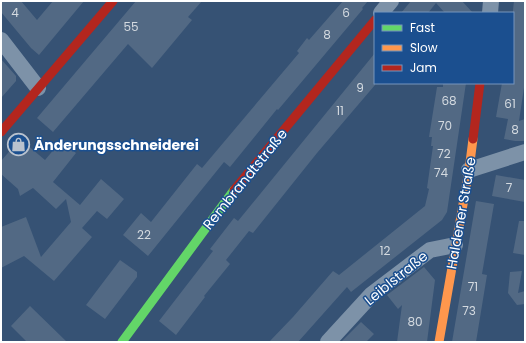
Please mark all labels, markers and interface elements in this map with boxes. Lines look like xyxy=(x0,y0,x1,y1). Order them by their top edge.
house number: 4 xyxy=(11,4,19,21)
house number: 6 xyxy=(342,4,350,21)
legend xyxy=(374,12,514,84)
house number: 55 xyxy=(123,18,139,35)
text: Fast xyxy=(410,19,435,36)
house number: 8 xyxy=(323,26,331,43)
text: Slow xyxy=(410,39,438,56)
text: Jam xyxy=(410,59,437,76)
house number: 9 xyxy=(356,79,364,96)
house number: 68 xyxy=(441,92,457,109)
house number: 61 xyxy=(504,95,516,112)
house number: 11 xyxy=(336,102,344,119)
house number: 70 xyxy=(438,117,452,134)
house number: 8 xyxy=(511,121,519,138)
street label: Rembrandtstraße xyxy=(198,124,292,234)
shop icon: Änderungsschneiderei xyxy=(6,132,32,158)
place label: Änderungsschneiderei xyxy=(34,135,199,155)
house number: 72 xyxy=(437,145,451,162)
street label: Haldener Straße xyxy=(441,155,481,271)
house number: 74 xyxy=(434,164,448,181)
house number: 7 xyxy=(506,179,513,196)
house number: 22 xyxy=(137,226,151,243)
house number: 12 xyxy=(380,242,390,259)
street label: Leiblstraße xyxy=(360,246,432,310)
house number: 71 xyxy=(468,278,478,295)
house number: 73 xyxy=(462,302,476,319)
house number: 80 xyxy=(407,313,423,330)

